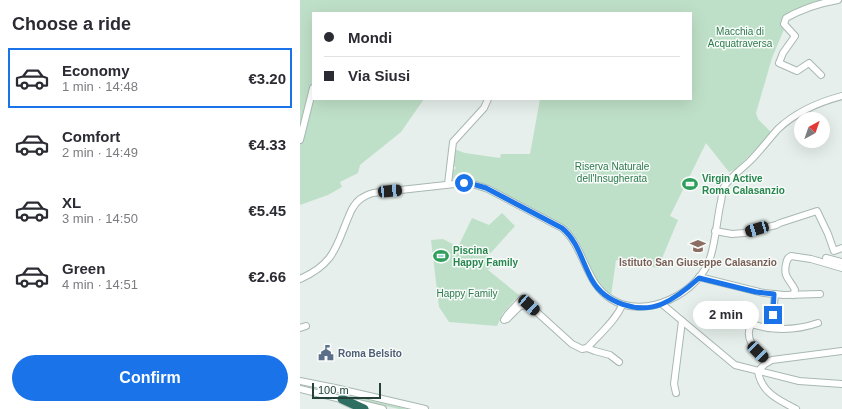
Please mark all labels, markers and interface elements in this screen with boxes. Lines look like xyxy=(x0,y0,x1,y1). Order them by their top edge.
text: Choose a ride xyxy=(12,14,131,34)
park label: Macchia di Acquatraversa xyxy=(708,26,773,49)
text: Mondi xyxy=(348,29,392,46)
icon: car xyxy=(14,60,50,96)
text: Economy xyxy=(62,62,130,79)
text: Via Siusi xyxy=(348,67,410,84)
text: €3.20 xyxy=(248,70,286,87)
text: 1 min · 14:48 xyxy=(62,79,138,94)
north arrow xyxy=(794,112,830,148)
map controls xyxy=(794,112,830,148)
icon: car xyxy=(14,126,50,162)
text: Comfort xyxy=(62,128,120,145)
text: €4.33 xyxy=(248,136,286,153)
text: 2 min · 14:49 xyxy=(62,145,138,160)
park label: Riserva Naturale dell'Insugherata xyxy=(575,161,650,184)
place label: Virgin Active Roma Calasanzio xyxy=(702,173,785,196)
route start xyxy=(455,174,473,192)
sports icon: Virgin Active Roma Calasanzio xyxy=(681,175,699,193)
car xyxy=(378,184,402,198)
icon: car xyxy=(14,192,50,228)
text: XL xyxy=(62,194,81,211)
text: €5.45 xyxy=(248,202,286,219)
text: 3 min · 14:50 xyxy=(62,211,138,226)
car xyxy=(744,220,770,238)
school or university icon: Istituto San Giuseppe Calasanzio xyxy=(689,237,707,255)
place label: Piscina Happy Family xyxy=(453,245,518,268)
sports icon: Piscina Happy Family xyxy=(432,247,450,265)
place label: Istituto San Giuseppe Calasanzio xyxy=(619,257,777,268)
icon: car xyxy=(14,258,50,294)
text: Green xyxy=(62,260,105,277)
text: €2.66 xyxy=(248,268,286,285)
text: 4 min · 14:51 xyxy=(62,277,138,292)
park label: Happy Family xyxy=(436,288,498,299)
car xyxy=(516,293,542,317)
callout: 2 min xyxy=(693,301,759,329)
route end xyxy=(764,306,782,324)
text: 2 min xyxy=(709,307,743,322)
car xyxy=(745,339,771,365)
public building icon: Roma Belsito xyxy=(317,344,335,362)
place label: Roma Belsito xyxy=(338,348,402,359)
button: Confirm xyxy=(12,355,288,401)
scale bar xyxy=(312,381,381,400)
text: 100 m xyxy=(318,384,349,396)

